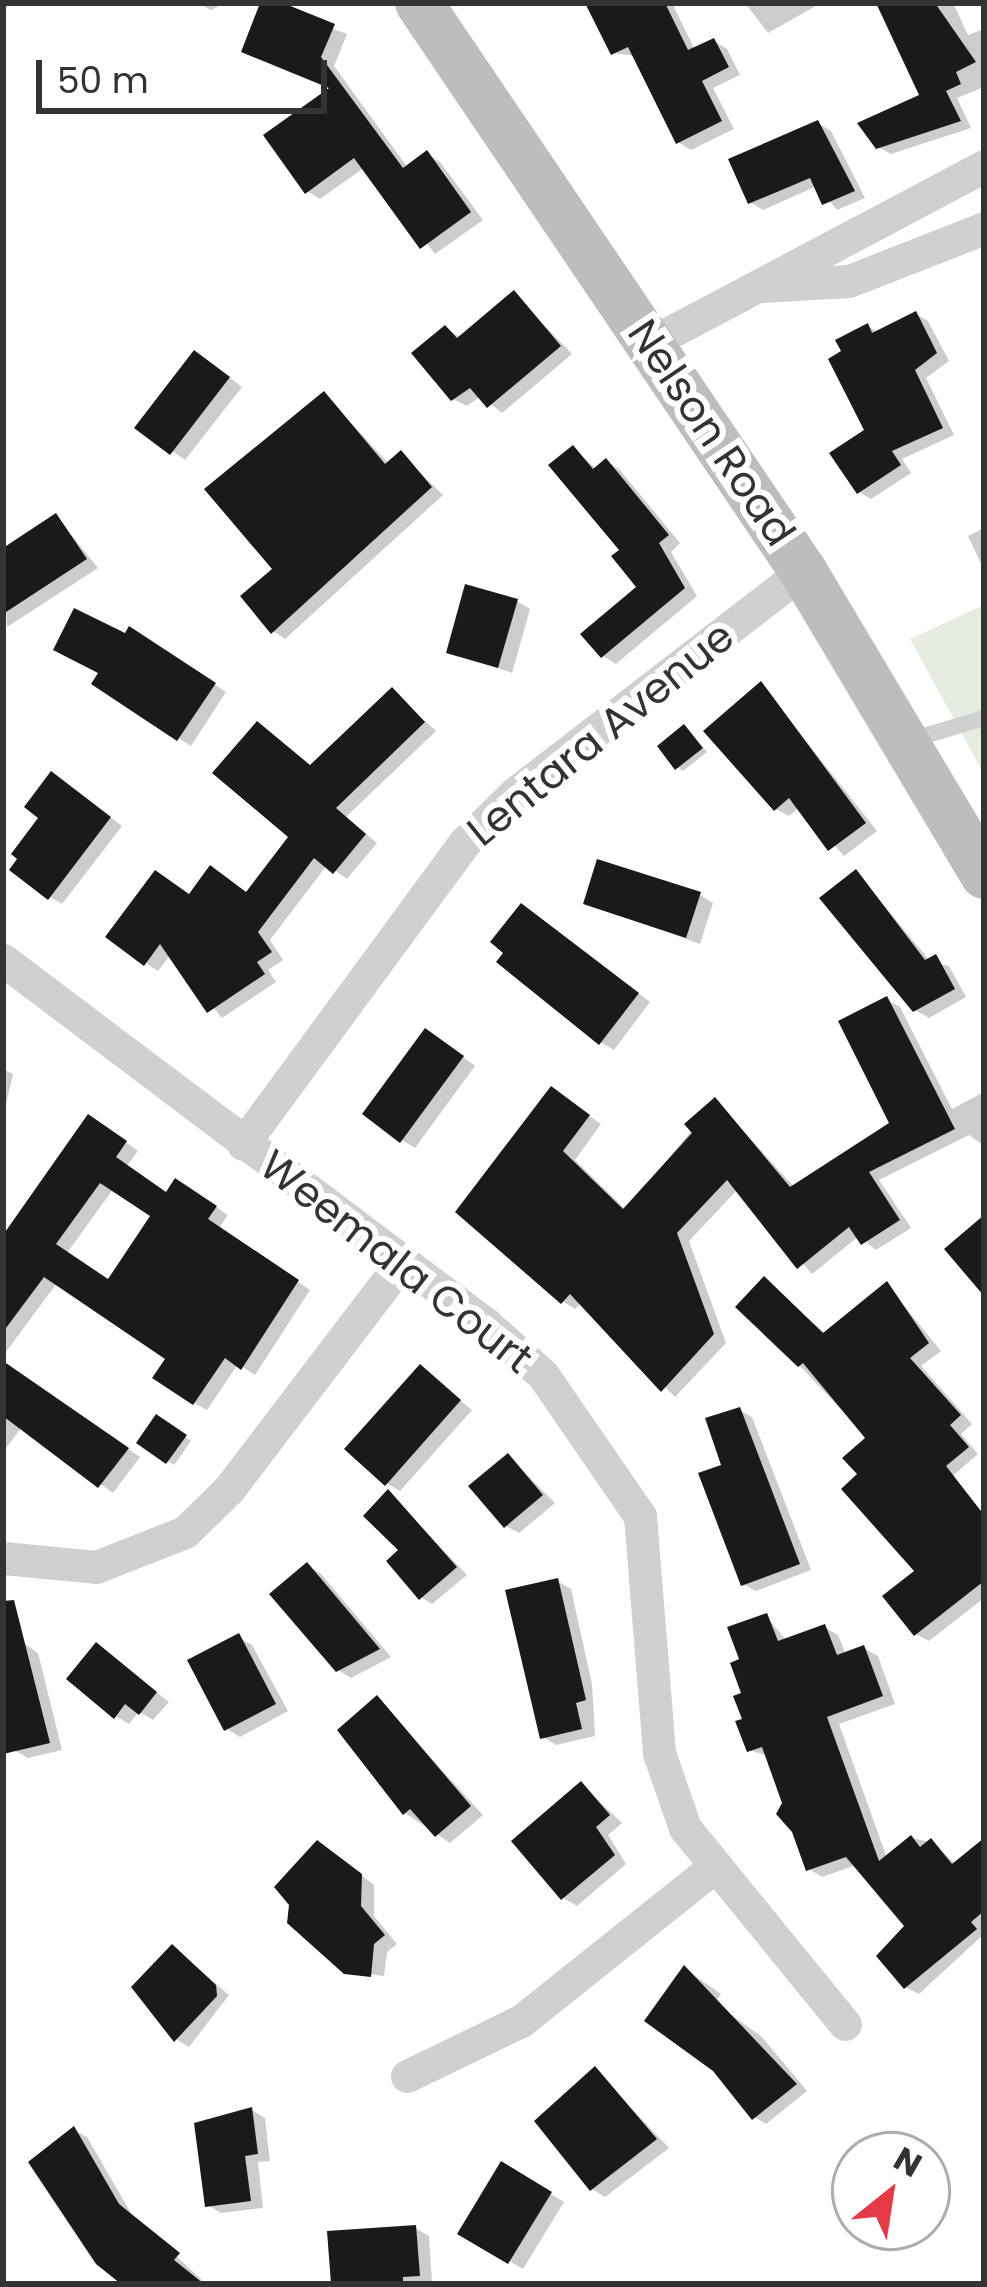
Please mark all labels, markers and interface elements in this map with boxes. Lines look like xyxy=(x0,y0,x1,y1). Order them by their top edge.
scale bar xyxy=(42,36,333,110)
text: 50 m xyxy=(57,55,149,106)
street label: Nelson Road xyxy=(617,310,805,556)
street label: Lentara Avenue xyxy=(458,611,744,857)
street label: Weemala Court xyxy=(250,1140,542,1384)
north arrow xyxy=(831,2131,951,2251)
text: N xyxy=(885,2135,930,2189)

